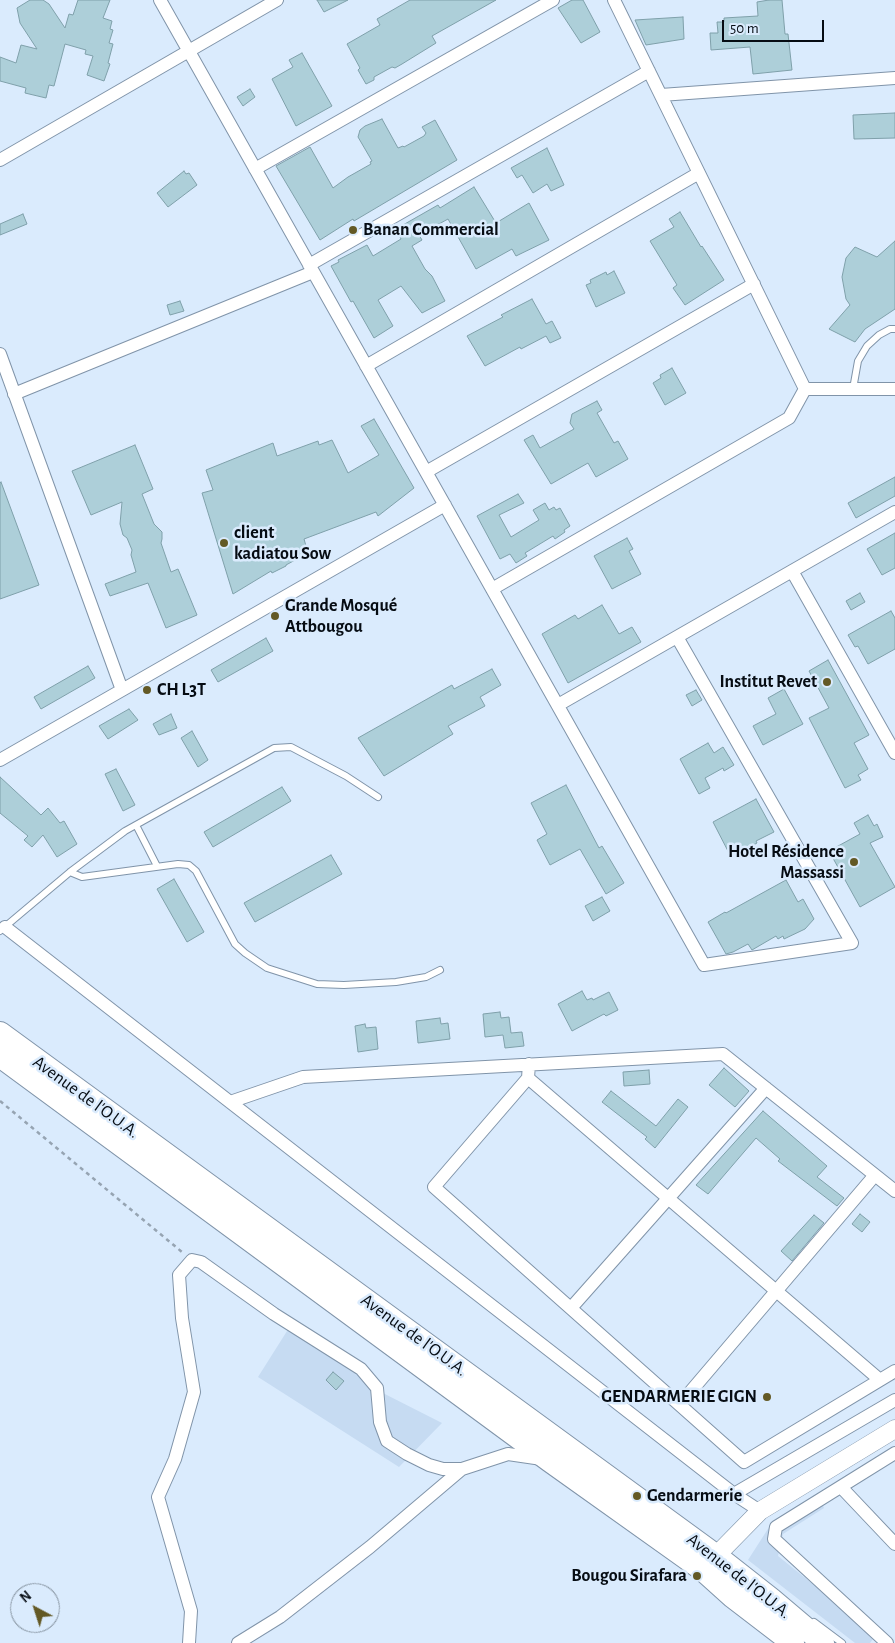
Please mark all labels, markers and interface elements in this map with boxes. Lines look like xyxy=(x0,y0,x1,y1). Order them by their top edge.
scale bar xyxy=(725,10,828,42)
text: 50 m xyxy=(730,21,759,36)
place label: Banan Commercial xyxy=(363,219,499,241)
marker: Banan Commercial xyxy=(347,224,359,236)
place label: client kadiatou Sow xyxy=(234,522,331,564)
marker: client kadiatou Sow xyxy=(218,537,230,549)
place label: Grande Mosqué Attbougou xyxy=(285,595,397,638)
marker: Grande Mosqué Attbougou xyxy=(269,610,281,622)
place label: Institut Revet xyxy=(719,671,817,693)
marker: Institut Revet xyxy=(821,676,833,688)
place label: CH L3T xyxy=(157,679,206,701)
marker: CH L3T xyxy=(141,684,153,696)
place label: Hotel Résidence Massassi xyxy=(728,841,844,884)
marker: Hotel Résidence Massassi xyxy=(848,856,860,868)
street label: Avenue de l'O.U.A. xyxy=(28,1051,144,1143)
street label: Avenue de l'O.U.A. xyxy=(356,1289,472,1381)
place label: GENDARMERIE GIGN xyxy=(601,1386,757,1408)
marker: GENDARMERIE GIGN xyxy=(761,1391,773,1403)
place label: Gendarmerie xyxy=(647,1485,742,1507)
marker: Gendarmerie xyxy=(631,1490,643,1502)
street label: Avenue de l'O.U.A. xyxy=(683,1529,795,1623)
place label: Bougou Sirafara xyxy=(571,1565,687,1587)
marker: Bougou Sirafara xyxy=(691,1570,703,1582)
north arrow xyxy=(10,1583,60,1633)
text: N xyxy=(18,1589,34,1606)

